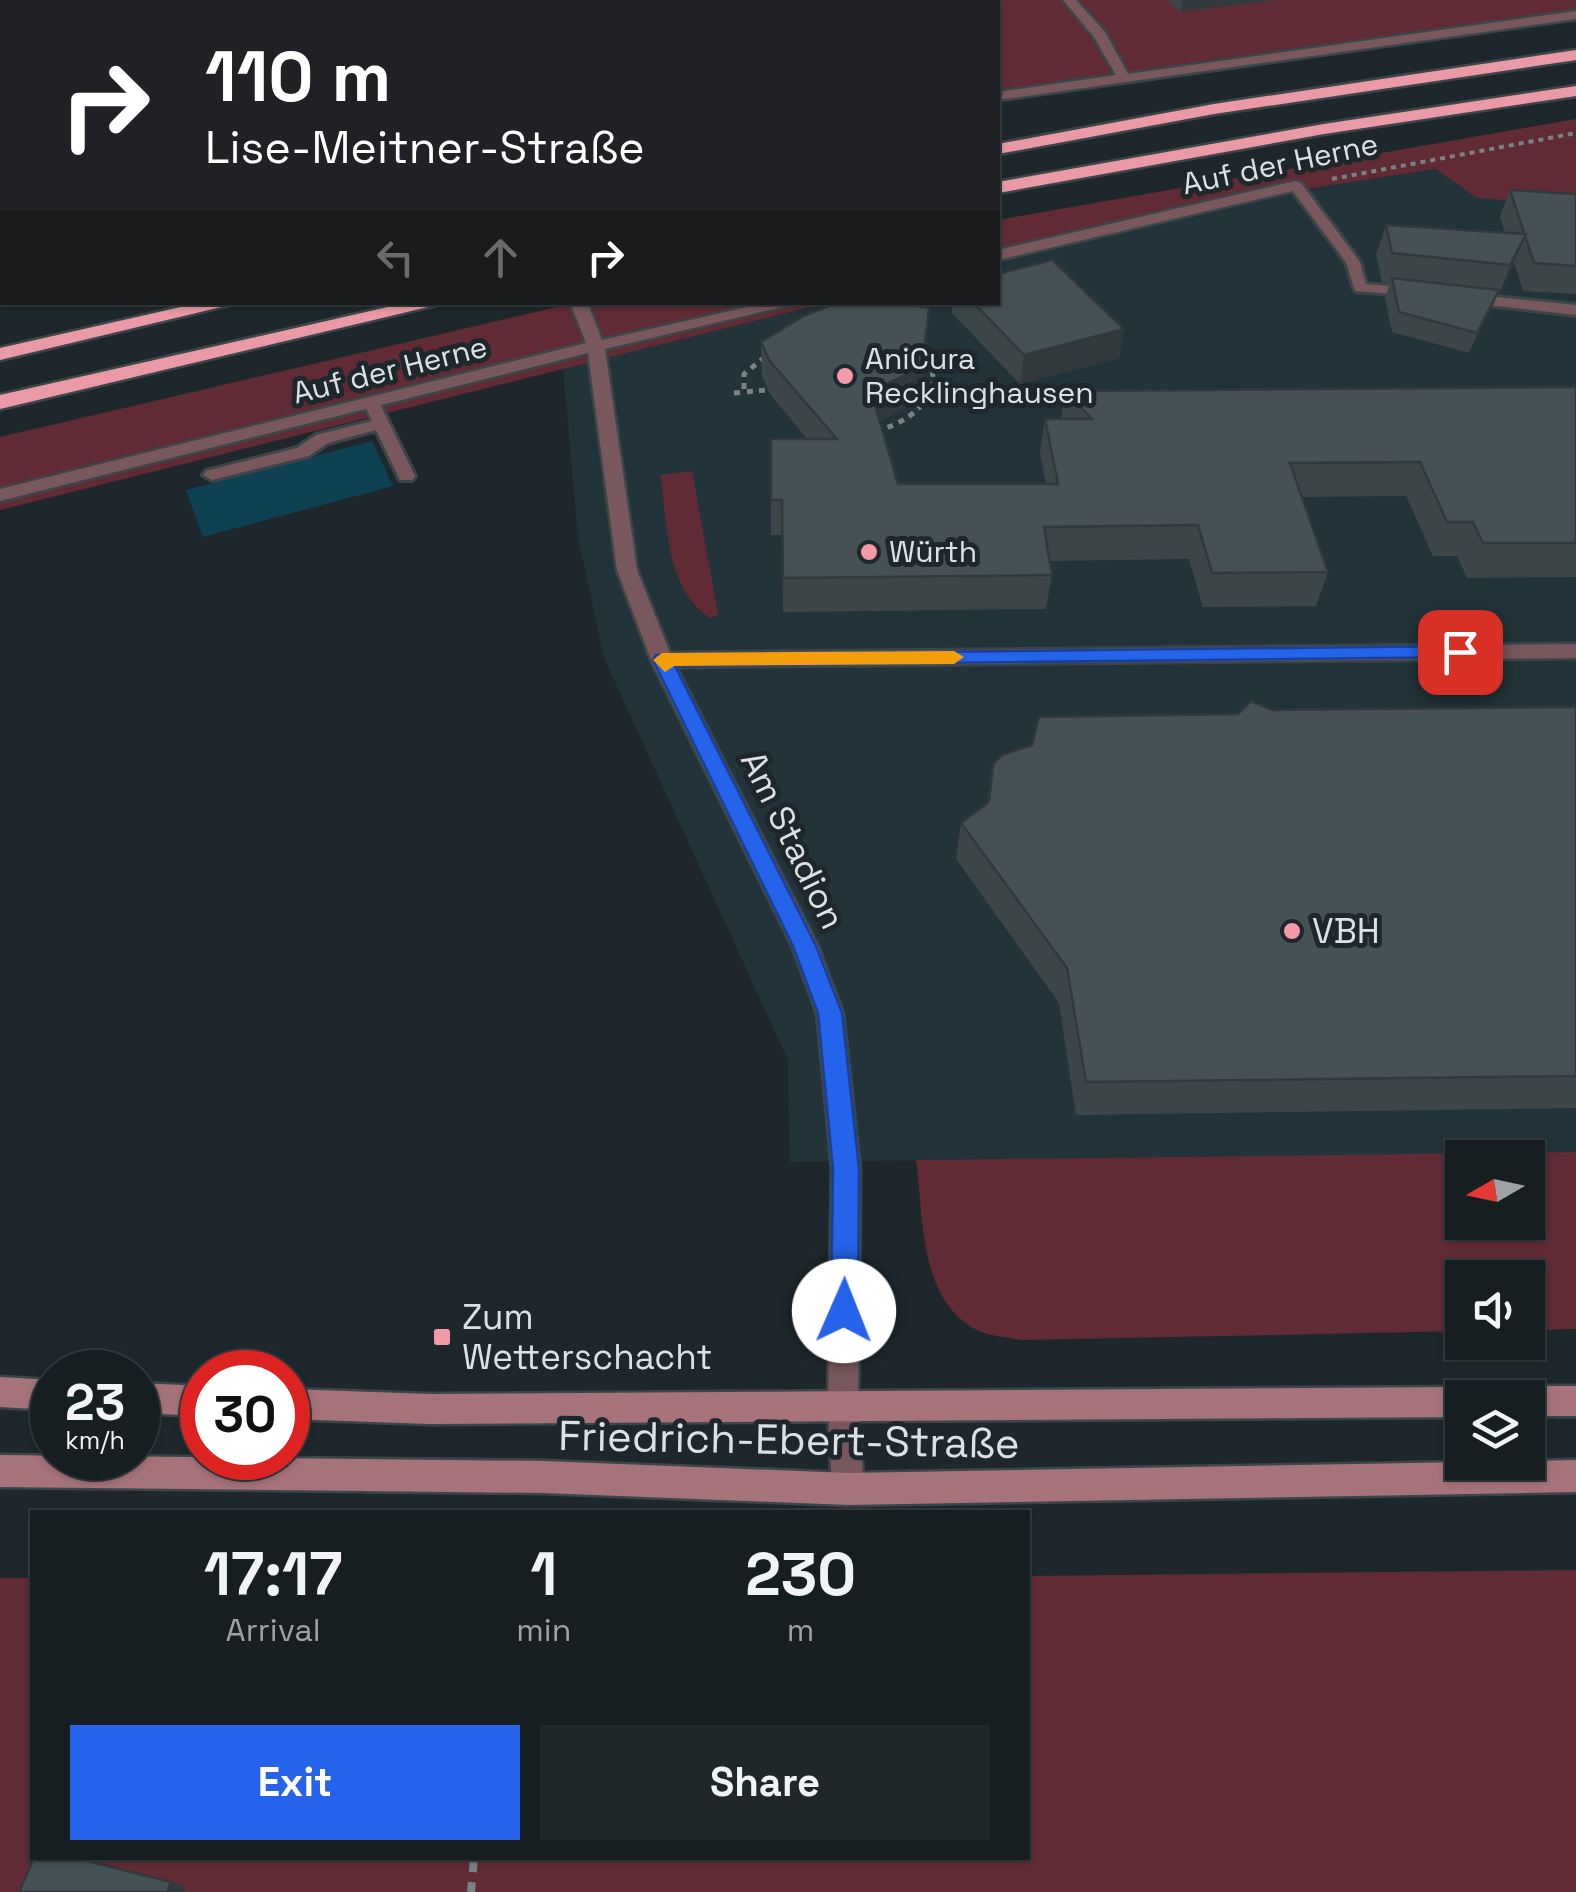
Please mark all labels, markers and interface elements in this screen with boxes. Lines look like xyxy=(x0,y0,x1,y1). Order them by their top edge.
text: 110 m xyxy=(205,32,391,121)
icon: right xyxy=(40,40,170,170)
text: Lise-Meitner-Straße xyxy=(205,119,645,176)
street label: Auf der Herne xyxy=(1178,124,1381,203)
icon: left xyxy=(368,230,423,285)
icon: ahead xyxy=(473,230,528,285)
icon: right xyxy=(578,230,633,285)
street label: Auf der Herne xyxy=(289,326,491,413)
place label: AniCura Recklinghausen xyxy=(865,339,1094,412)
marker: AniCura Recklinghausen xyxy=(834,365,856,387)
place label: Würth xyxy=(889,532,977,571)
marker: Würth xyxy=(858,541,880,563)
pin xyxy=(1418,610,1503,695)
icon: arrive xyxy=(1433,625,1488,680)
street label: Am Stadion xyxy=(731,744,855,936)
place label: VBH xyxy=(1312,909,1380,953)
marker: VBH xyxy=(1281,920,1303,942)
north arrow xyxy=(1445,1140,1545,1240)
map controls xyxy=(1445,1140,1545,1480)
position arrow xyxy=(792,1259,896,1363)
button: sound xyxy=(1445,1260,1545,1360)
place label: Zum Wetterschacht xyxy=(462,1295,712,1379)
marker: Zum Wetterschacht xyxy=(431,1326,453,1348)
speed limit sign: 30 xyxy=(180,1350,310,1480)
text: 23 xyxy=(65,1371,125,1435)
button: layers xyxy=(1445,1380,1545,1480)
street label: Friedrich-Ebert-Straße xyxy=(558,1409,1020,1470)
text: km/h xyxy=(65,1424,125,1456)
text: 17:17 xyxy=(204,1536,342,1613)
text: 1 xyxy=(530,1536,557,1613)
text: 230 xyxy=(745,1536,856,1613)
text: Arrival xyxy=(226,1610,321,1650)
text: min xyxy=(516,1610,571,1650)
text: m xyxy=(787,1610,814,1650)
button: Exit xyxy=(70,1725,520,1840)
button: Share xyxy=(540,1725,990,1840)

